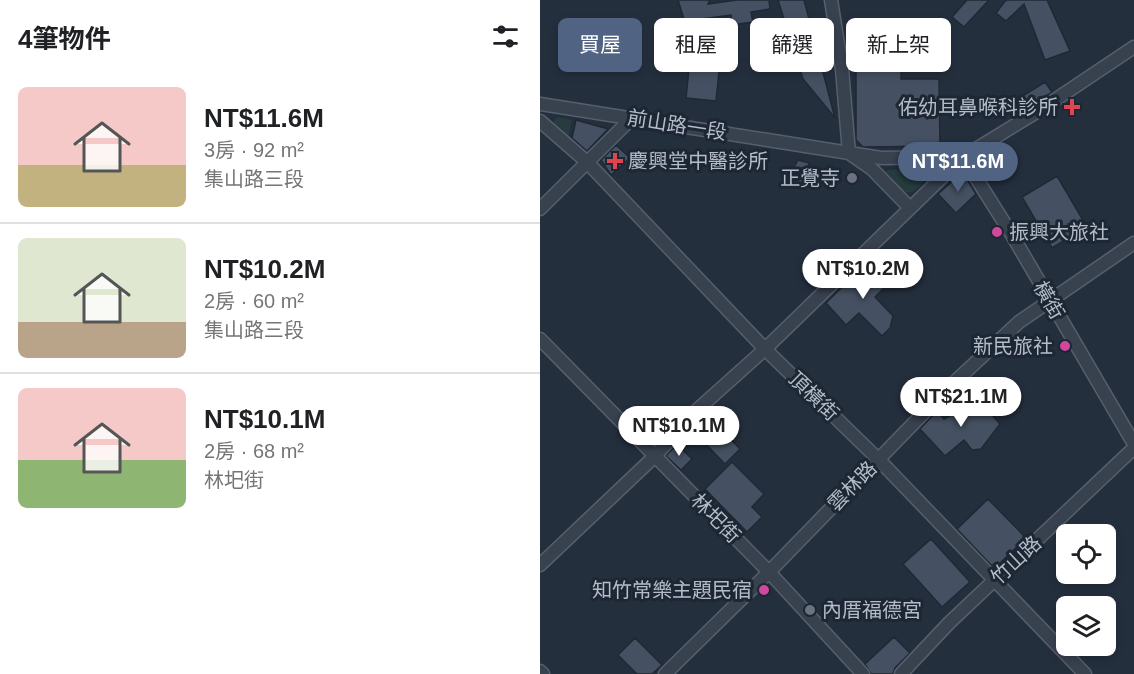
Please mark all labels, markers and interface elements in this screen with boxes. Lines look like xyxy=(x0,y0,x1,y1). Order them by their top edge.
chip: 買屋 xyxy=(558,18,642,72)
chip: 租屋 xyxy=(654,18,738,72)
chip: 篩選 xyxy=(750,18,834,72)
chip: 新上架 xyxy=(846,18,951,72)
icon: filters xyxy=(489,20,522,53)
text: 4筆物件 xyxy=(18,24,110,54)
place label: 佑幼耳鼻喉科診所 xyxy=(898,96,1058,118)
marker: 佑幼耳鼻喉科診所 xyxy=(1063,98,1081,116)
text: NT$11.6M xyxy=(204,103,324,133)
street label: 前山路一段 xyxy=(626,106,728,144)
icon: home xyxy=(66,111,138,183)
text: 3房 · 92 m² xyxy=(204,139,304,161)
pin: NT$11.6M xyxy=(896,142,1020,193)
place label: 慶興堂中醫診所 xyxy=(628,150,768,172)
text: NT$11.6M xyxy=(912,150,1004,172)
marker: 慶興堂中醫診所 xyxy=(606,152,624,170)
place label: 正覺寺 xyxy=(780,167,840,189)
text: 集山路三段 xyxy=(204,168,304,190)
marker: 正覺寺 xyxy=(845,171,859,185)
place label: 振興大旅社 xyxy=(1009,221,1109,243)
marker: 振興大旅社 xyxy=(990,225,1004,239)
pin: NT$10.2M xyxy=(801,249,925,300)
text: NT$10.2M xyxy=(204,254,325,284)
text: NT$10.2M xyxy=(816,257,910,279)
icon: home xyxy=(66,262,138,334)
street label: 橫街 xyxy=(1029,277,1069,323)
text: 2房 · 60 m² xyxy=(204,290,304,312)
text: 集山路三段 xyxy=(204,319,304,341)
place label: 新民旅社 xyxy=(973,335,1053,357)
marker: 新民旅社 xyxy=(1058,339,1072,353)
street label: 頂橫街 xyxy=(785,367,843,425)
pin: NT$21.1M xyxy=(899,377,1023,428)
text: NT$21.1M xyxy=(914,385,1008,407)
text: NT$10.1M xyxy=(204,404,325,434)
pin: NT$10.1M xyxy=(617,406,741,457)
icon: home xyxy=(66,412,138,484)
text: NT$10.1M xyxy=(632,414,726,436)
text: 2房 · 68 m² xyxy=(204,440,304,462)
street label: 雲林路 xyxy=(823,457,881,515)
text: 林圯街 xyxy=(204,469,264,491)
street label: 林圯街 xyxy=(687,489,745,547)
map controls xyxy=(1056,524,1116,656)
button: locate xyxy=(1056,524,1116,584)
street label: 竹山路 xyxy=(987,531,1045,589)
place label: 知竹常樂主題民宿 xyxy=(592,579,752,601)
marker: 知竹常樂主題民宿 xyxy=(757,583,771,597)
button: layers xyxy=(1056,596,1116,656)
place label: 內厝福德宮 xyxy=(822,599,922,621)
marker: 內厝福德宮 xyxy=(803,603,817,617)

